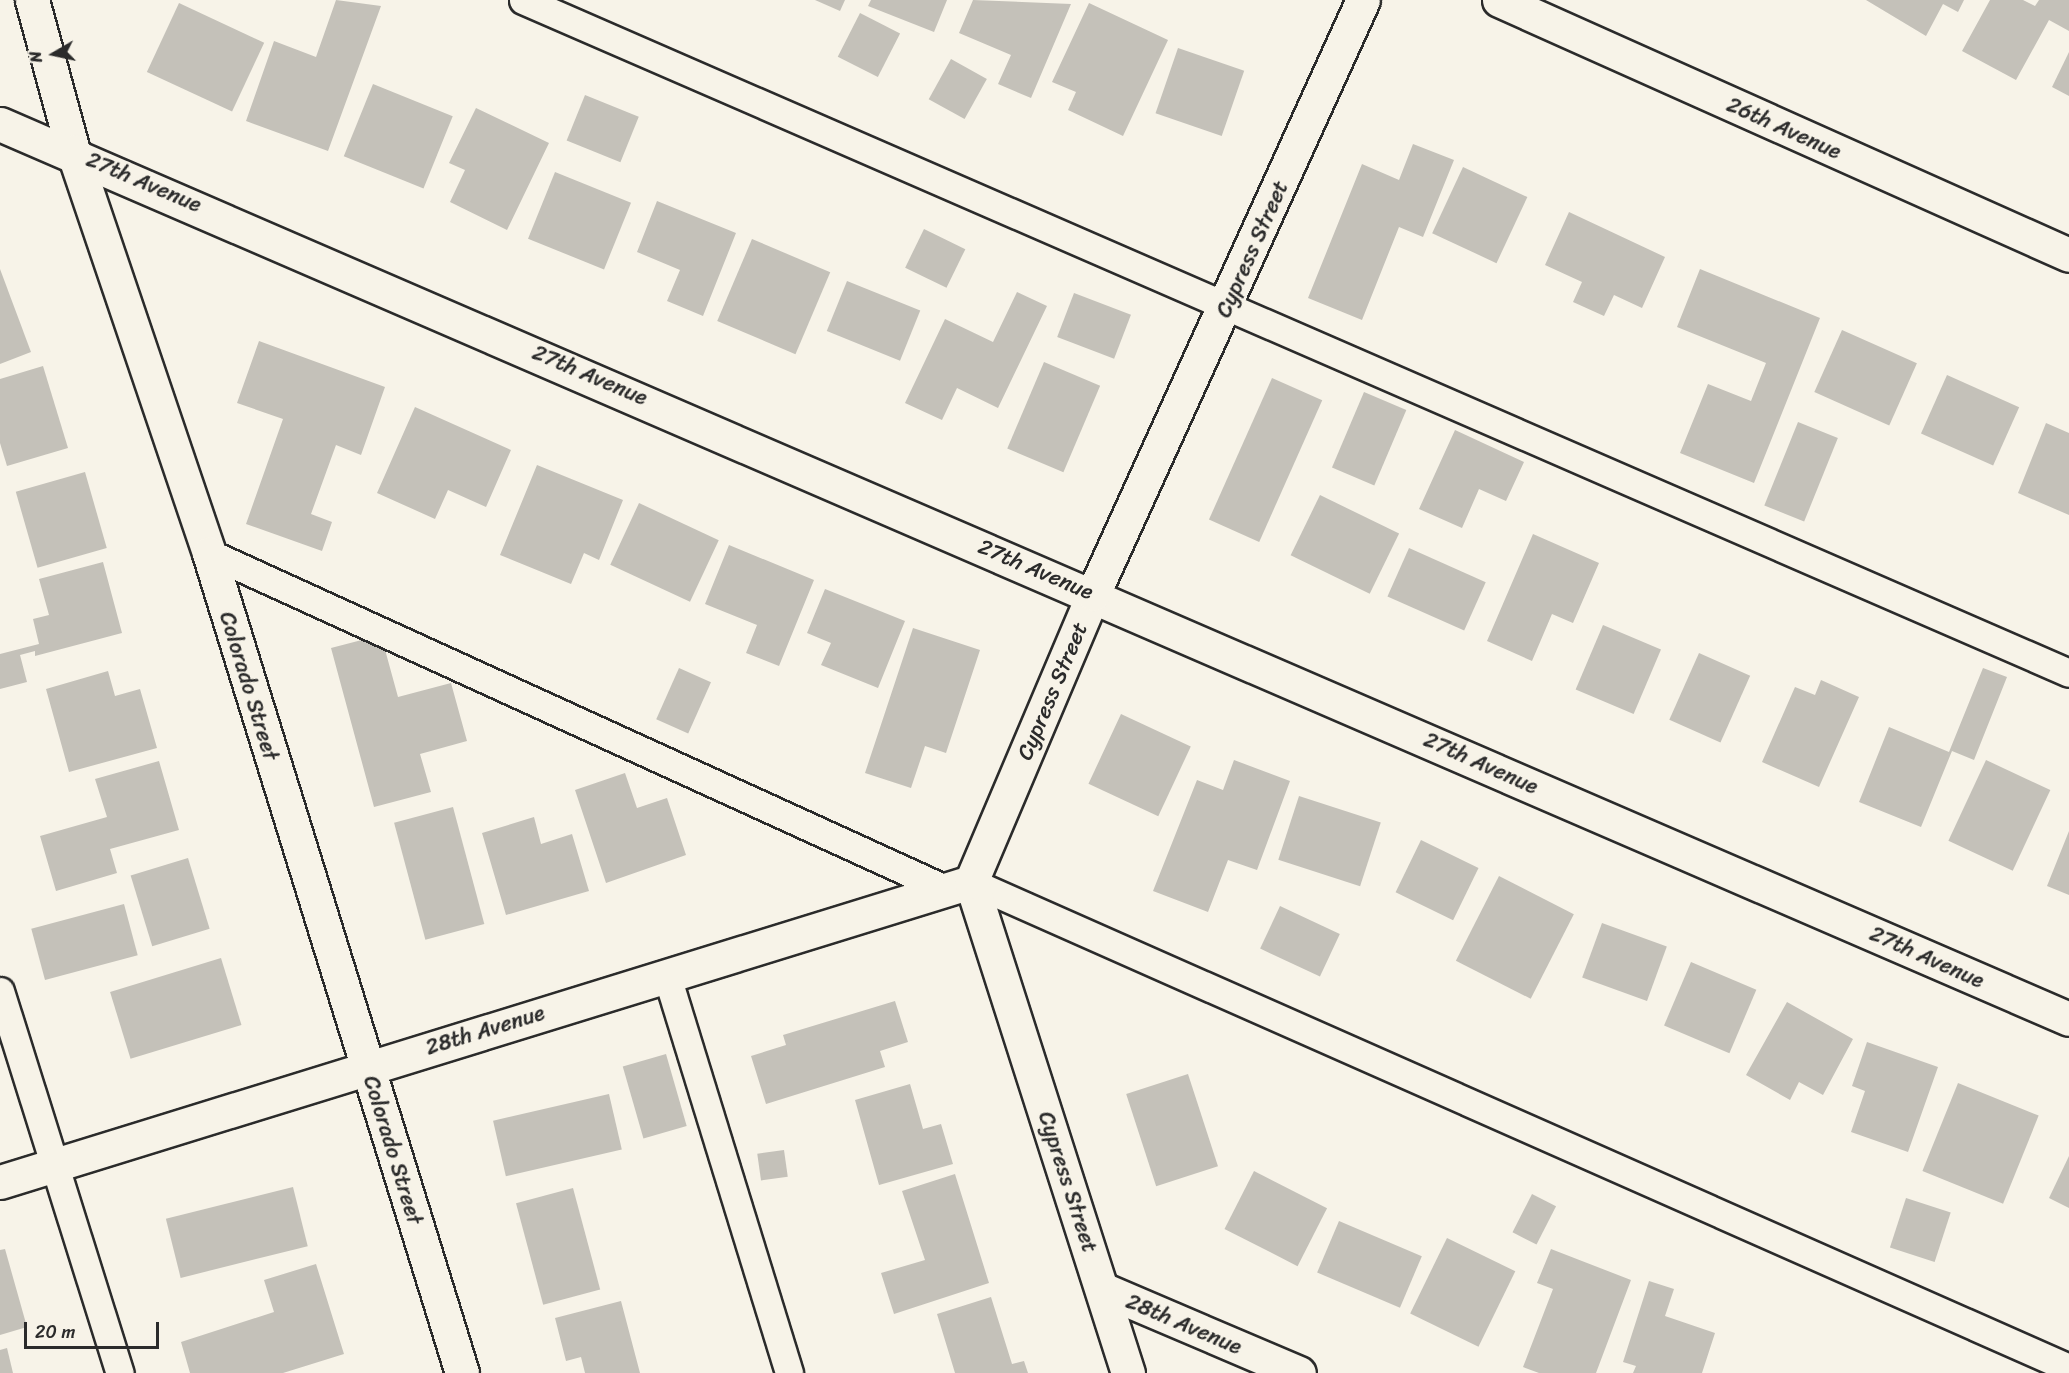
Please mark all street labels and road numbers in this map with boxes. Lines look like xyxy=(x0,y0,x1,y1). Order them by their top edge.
street label: 26th Avenue xyxy=(1723,91,1845,165)
street label: 27th Avenue xyxy=(83,146,205,218)
street label: Cypress Street xyxy=(1210,176,1294,322)
street label: 27th Avenue xyxy=(529,339,651,411)
street label: 27th Avenue xyxy=(975,533,1097,605)
street label: Colorado Street xyxy=(214,608,284,764)
street label: Cypress Street xyxy=(1011,618,1093,764)
street label: 27th Avenue xyxy=(1420,726,1542,800)
street label: 27th Avenue xyxy=(1866,920,1988,994)
street label: 28th Avenue xyxy=(422,999,548,1061)
street label: Colorado Street xyxy=(358,1072,428,1228)
street label: Cypress Street xyxy=(1033,1108,1103,1256)
street label: 28th Avenue xyxy=(1122,1288,1246,1360)

